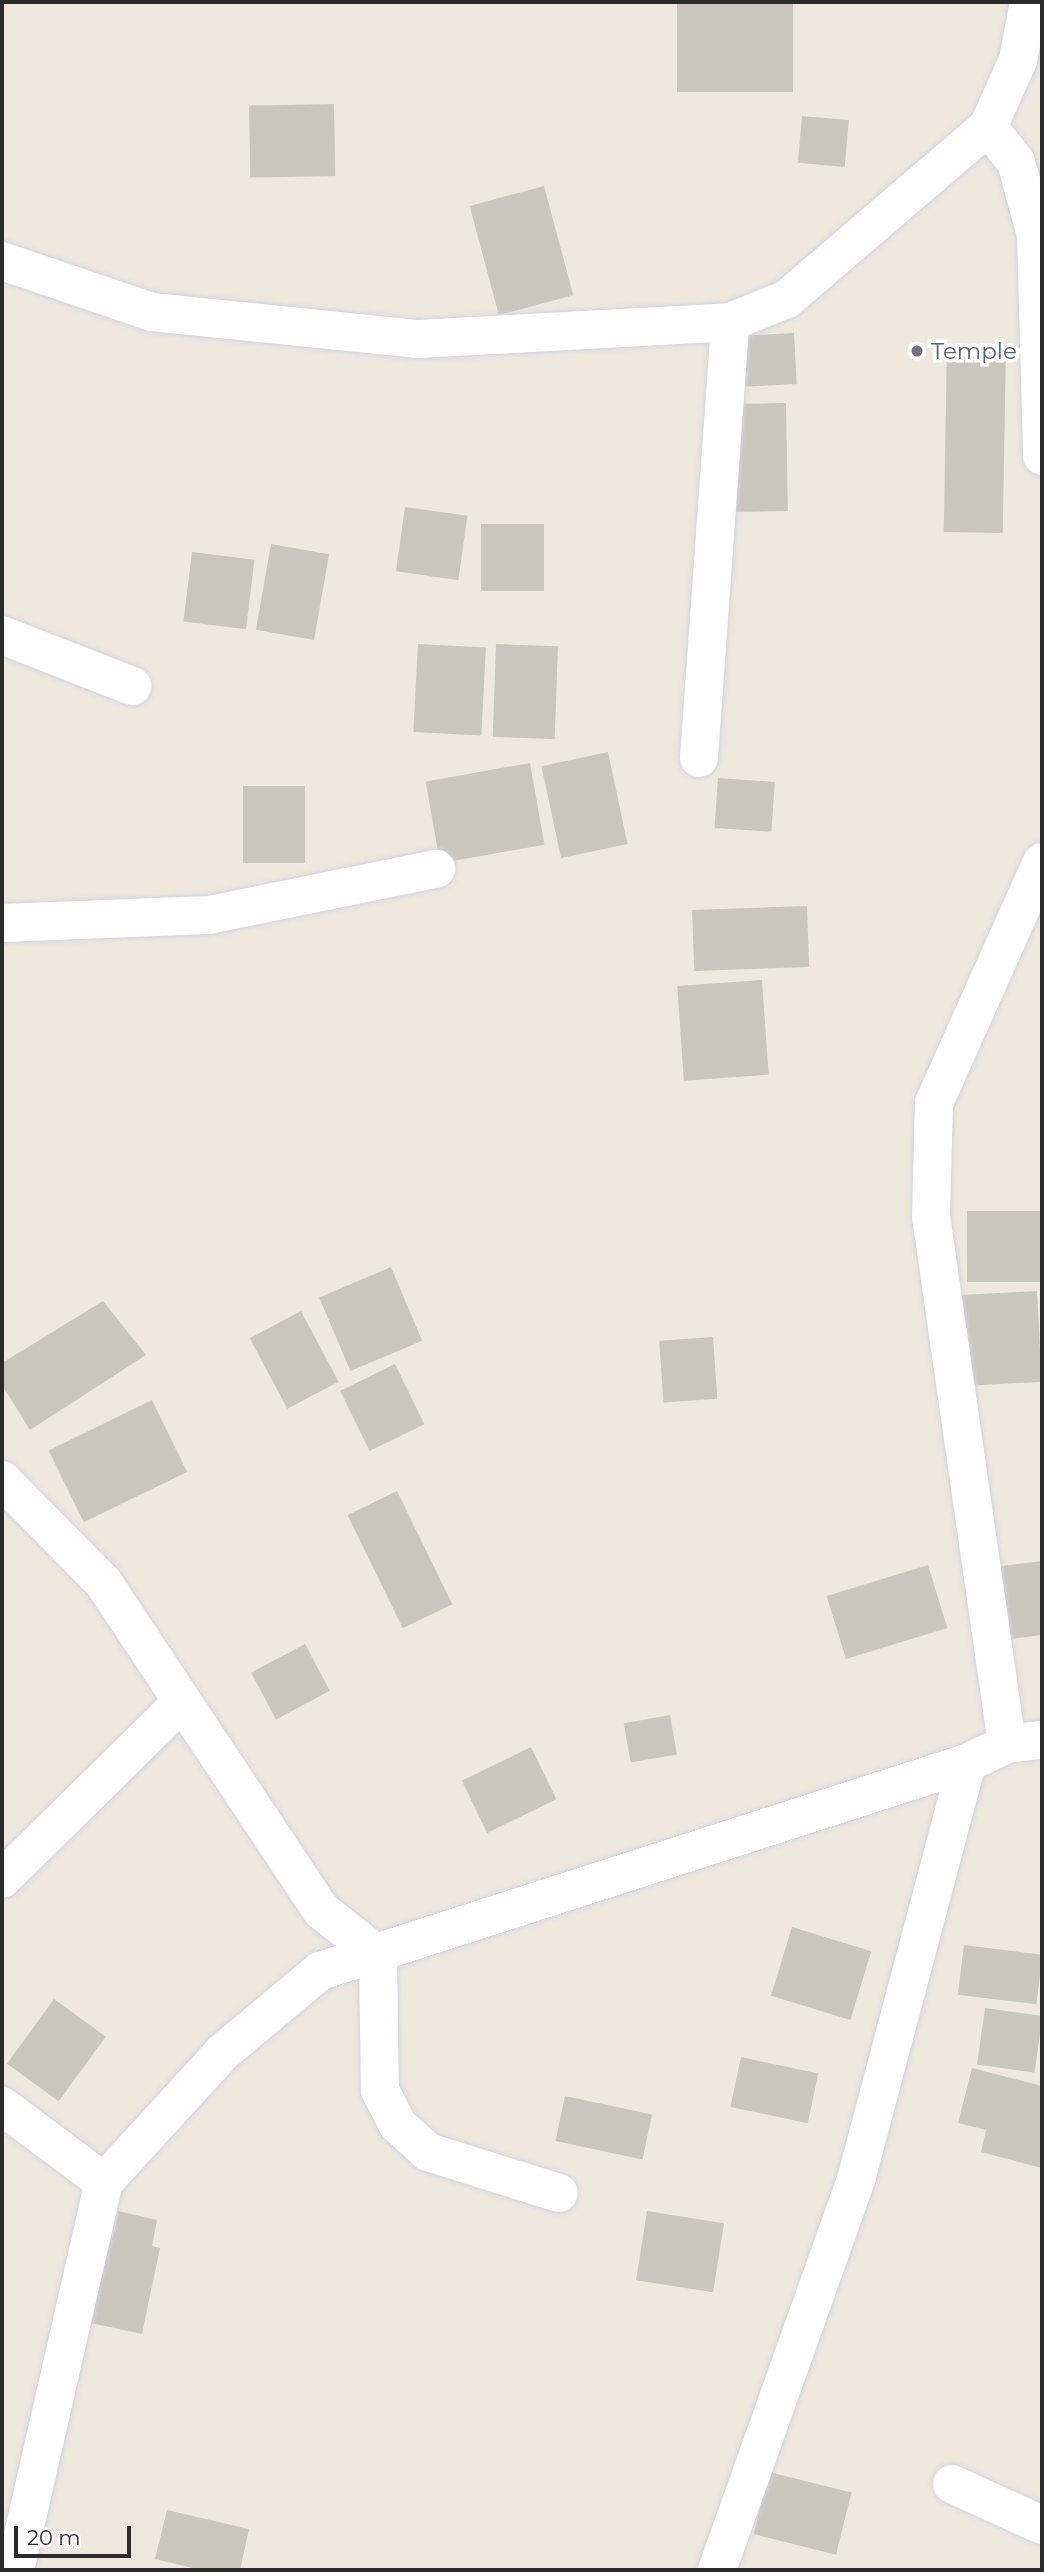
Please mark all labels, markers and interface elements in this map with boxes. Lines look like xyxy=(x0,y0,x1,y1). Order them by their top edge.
place label: Temple xyxy=(931,337,1017,365)
marker: Temple xyxy=(909,343,925,359)
scale bar xyxy=(18,2512,135,2556)
text: 20 m xyxy=(27,2525,81,2550)

